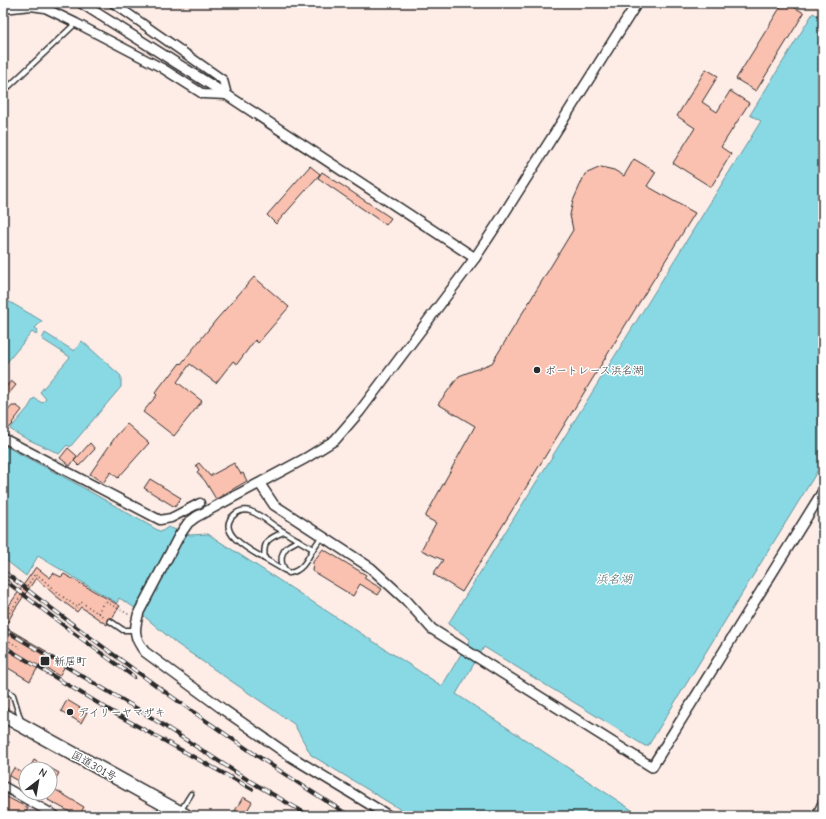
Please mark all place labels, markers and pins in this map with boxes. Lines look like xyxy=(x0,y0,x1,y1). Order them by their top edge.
place label: ボートレース浜名湖 xyxy=(545,364,644,377)
marker: ボートレース浜名湖 xyxy=(532,365,542,375)
marker: 新居町 xyxy=(39,655,51,667)
place label: 新居町 xyxy=(54,655,87,668)
place label: デイリーヤマザキ xyxy=(78,706,166,719)
marker: デイリーヤマザキ xyxy=(65,707,75,717)

